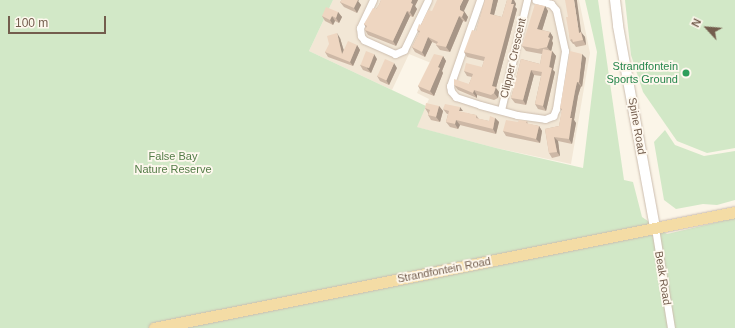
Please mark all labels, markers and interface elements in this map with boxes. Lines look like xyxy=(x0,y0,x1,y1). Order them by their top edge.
scale bar xyxy=(10,8,108,34)
north arrow xyxy=(687,8,727,48)
text: 100 m xyxy=(15,16,48,30)
street label: Clipper Crescent xyxy=(497,17,529,99)
text: N xyxy=(689,17,703,29)
place label: Strandfontein Sports Ground xyxy=(606,60,678,86)
marker: Strandfontein Sports Ground xyxy=(681,68,691,78)
street label: Spine Road xyxy=(626,97,648,155)
park label: False Bay Nature Reserve xyxy=(134,150,212,176)
street label: Beak Road xyxy=(652,250,674,306)
street label: Strandfontein Road xyxy=(396,254,492,286)

